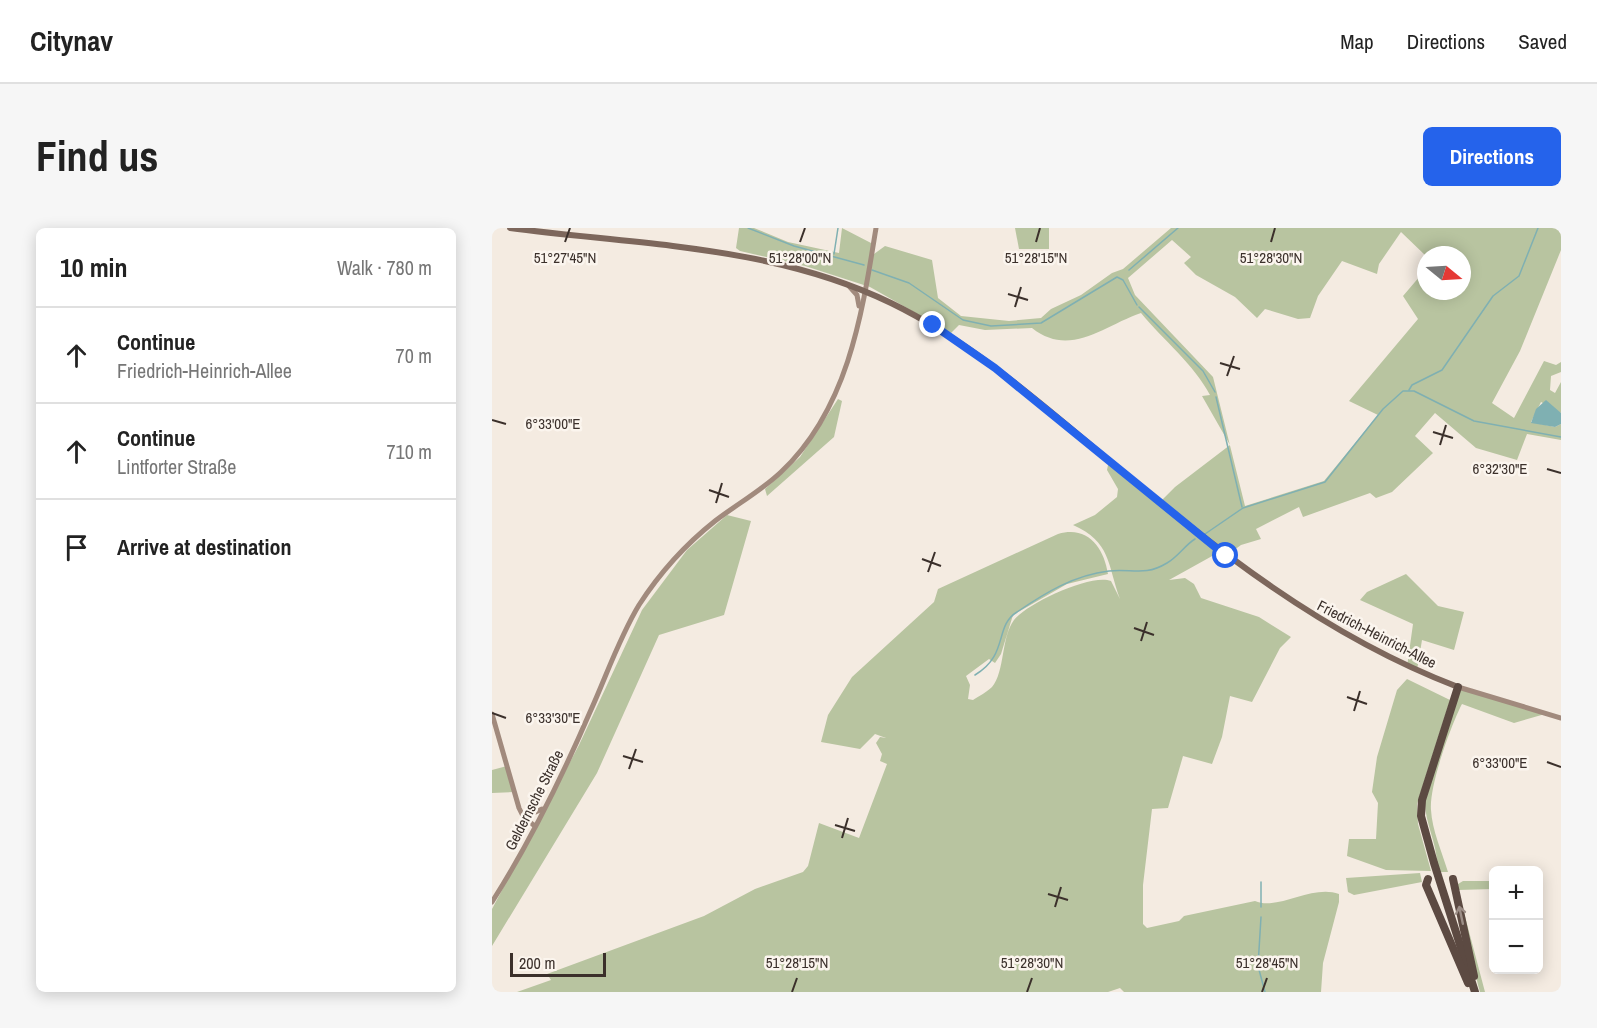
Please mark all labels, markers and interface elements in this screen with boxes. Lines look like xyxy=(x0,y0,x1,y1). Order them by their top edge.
text: Citynav xyxy=(30,22,113,60)
text: Map xyxy=(1340,27,1374,56)
text: Directions xyxy=(1407,27,1485,56)
text: Saved xyxy=(1518,27,1567,56)
button: Directions xyxy=(1423,127,1561,186)
text: Find us xyxy=(36,128,158,184)
north arrow xyxy=(1417,246,1471,300)
text: 51°27'45"N xyxy=(534,247,596,268)
text: 51°28'00"N xyxy=(769,247,831,268)
text: 51°28'15"N xyxy=(1005,247,1067,268)
text: 51°28'30"N xyxy=(1240,247,1302,268)
text: 10 min xyxy=(60,250,128,285)
text: Walk · 780 m xyxy=(337,254,432,281)
route end xyxy=(919,311,945,337)
text: Continue xyxy=(117,327,195,357)
icon: ahead xyxy=(60,339,93,372)
text: 70 m xyxy=(396,342,432,369)
text: Friedrich-Heinrich-Allee xyxy=(117,357,292,384)
text: 6°33'00"E xyxy=(525,413,581,434)
text: Continue xyxy=(117,423,195,453)
icon: ahead xyxy=(60,435,93,468)
text: 710 m xyxy=(386,438,432,465)
text: Lintforter Straße xyxy=(117,453,236,480)
text: 6°32'30"E xyxy=(1472,458,1528,479)
icon: arrive xyxy=(60,531,93,564)
text: Arrive at destination xyxy=(117,532,291,562)
route start xyxy=(1212,542,1238,568)
street label: Friedrich-Heinrich-Allee xyxy=(1314,595,1440,673)
text: 6°33'30"E xyxy=(525,707,581,728)
street label: Geldernsche Straße xyxy=(500,746,568,854)
text: 6°33'00"E xyxy=(1472,752,1528,773)
map controls xyxy=(1489,866,1543,974)
button: + xyxy=(1489,866,1543,920)
one-way arrow xyxy=(1455,906,1466,925)
button: − xyxy=(1489,920,1543,974)
scale bar xyxy=(510,950,606,978)
text: 200 m xyxy=(519,952,555,974)
text: 51°28'15"N xyxy=(766,952,828,973)
text: 51°28'30"N xyxy=(1001,952,1063,973)
text: 51°28'45"N xyxy=(1236,952,1298,973)

